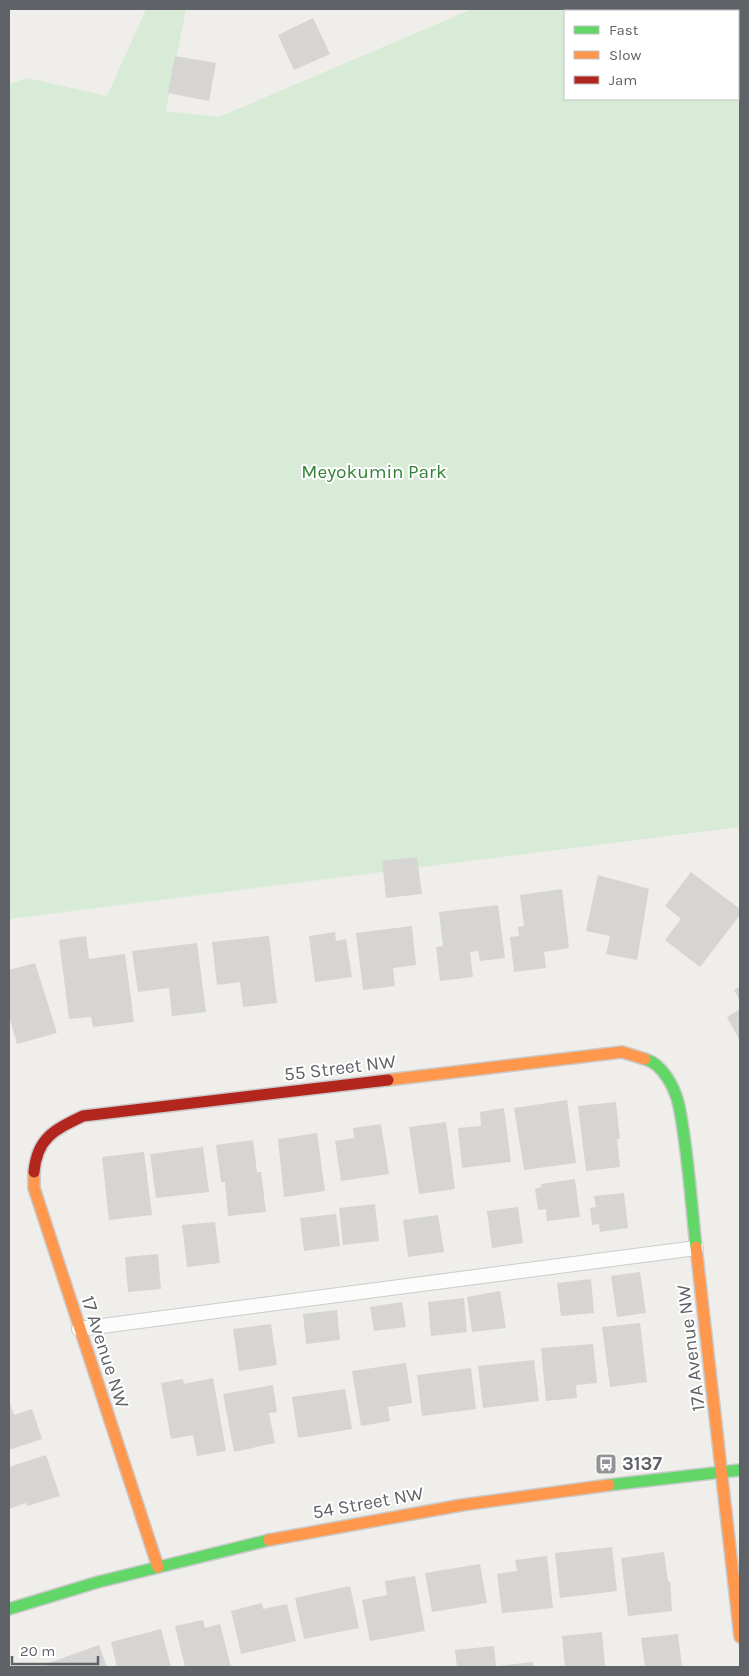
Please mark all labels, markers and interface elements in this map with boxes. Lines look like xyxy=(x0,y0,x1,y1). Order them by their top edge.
legend xyxy=(564,10,739,100)
text: Fast xyxy=(609,21,639,39)
text: Slow xyxy=(609,46,641,64)
text: Jam xyxy=(609,71,637,89)
park label: Meyokumin Park xyxy=(301,461,447,483)
street label: 55 Street NW xyxy=(283,1050,397,1086)
street label: 17A Avenue NW xyxy=(672,1283,710,1413)
street label: 17 Avenue NW xyxy=(76,1293,134,1411)
bus stop icon: 3137 xyxy=(594,1452,618,1476)
place label: 3137 xyxy=(622,1453,662,1475)
street label: 54 Street NW xyxy=(311,1482,425,1524)
scale bar xyxy=(12,1634,99,1666)
text: 20 m xyxy=(20,1642,55,1660)

